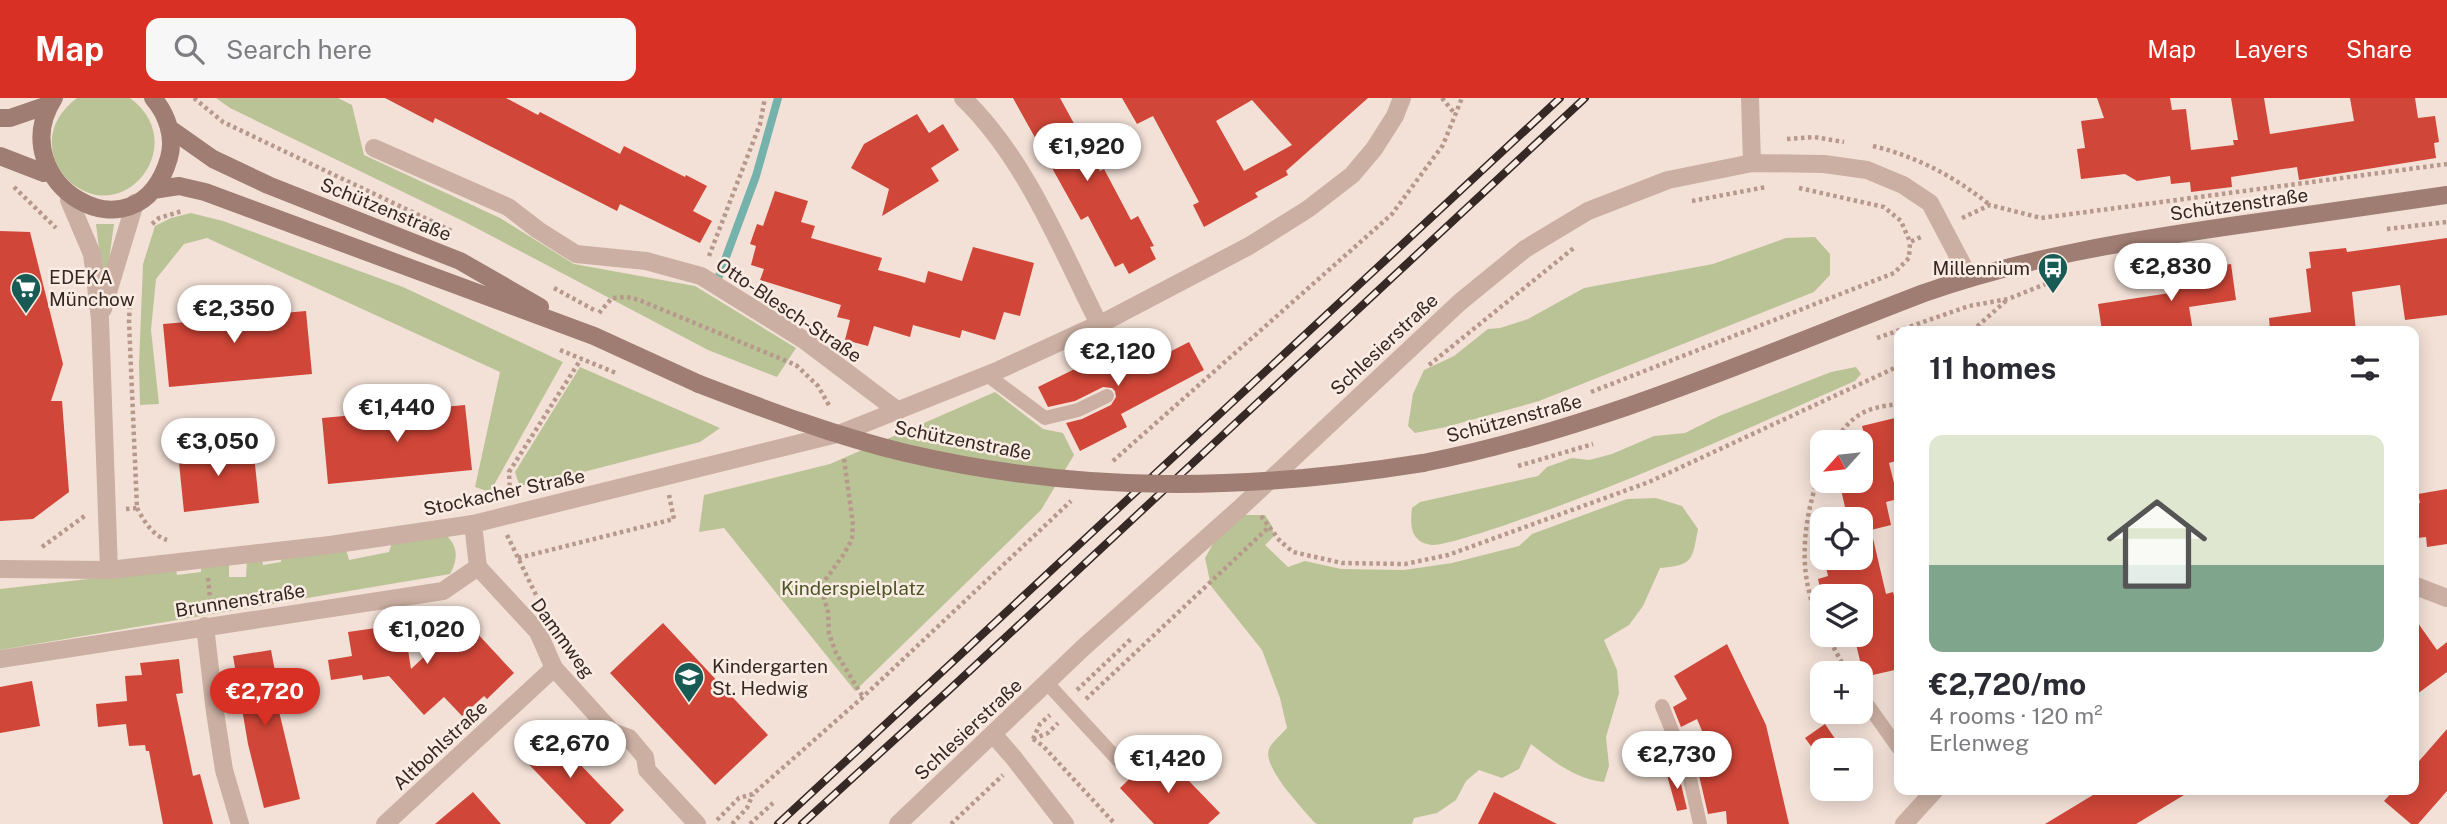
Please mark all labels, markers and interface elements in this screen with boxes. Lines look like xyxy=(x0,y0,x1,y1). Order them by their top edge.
search box xyxy=(146,18,636,81)
text: Map xyxy=(35,30,104,68)
icon: search xyxy=(170,30,208,68)
text: Search here xyxy=(226,34,372,65)
text: Map xyxy=(2147,35,2196,63)
text: Layers xyxy=(2234,35,2308,63)
text: Share xyxy=(2346,35,2412,63)
pin: €1,920 xyxy=(1030,123,1144,183)
text: €1,920 xyxy=(1049,132,1125,159)
street label: Schützenstraße xyxy=(317,173,455,245)
street label: Schützenstraße xyxy=(2168,183,2310,225)
pin: €2,830 xyxy=(2114,244,2228,303)
bus stop icon: Millennium xyxy=(2036,251,2070,295)
text: €2,830 xyxy=(2130,252,2212,279)
street label: Otto-Blesch-Straße xyxy=(712,253,866,367)
place label: Millennium xyxy=(1933,257,2030,279)
place label: EDEKA Münchow xyxy=(49,266,135,310)
supermarket icon: EDEKA Münchow xyxy=(9,271,43,315)
pin: €2,350 xyxy=(177,286,291,345)
street label: Schlesierstraße xyxy=(1326,289,1442,399)
text: €2,350 xyxy=(193,294,275,321)
pin: €2,120 xyxy=(1061,328,1175,388)
text: €2,120 xyxy=(1080,337,1156,364)
icon: filters xyxy=(2346,349,2384,387)
text: 11 homes xyxy=(1929,350,2056,386)
pin: €1,440 xyxy=(340,384,454,444)
street label: Schützenstraße xyxy=(1444,389,1584,447)
text: €1,440 xyxy=(359,393,435,420)
street label: Schützenstraße xyxy=(893,416,1033,464)
pin: €3,050 xyxy=(161,418,275,478)
text: €3,050 xyxy=(177,427,259,454)
north arrow xyxy=(1810,430,1872,494)
map controls xyxy=(1810,430,1873,801)
street label: Stockacher Straße xyxy=(421,464,587,520)
icon: home xyxy=(2094,481,2220,607)
button: locate xyxy=(1810,507,1873,570)
park label: Kinderspielplatz xyxy=(781,577,925,599)
street label: Brunnenstraße xyxy=(173,579,307,621)
button: layers xyxy=(1810,584,1873,647)
street label: Dammweg xyxy=(527,594,599,682)
pin: €1,020 xyxy=(370,606,484,666)
text: €1,020 xyxy=(389,615,465,642)
place label: Kindergarten St. Hedwig xyxy=(712,655,828,699)
school or university icon: Kindergarten St. Hedwig xyxy=(672,660,706,704)
button: + xyxy=(1810,661,1873,724)
text: €2,720/mo xyxy=(1929,666,2086,702)
pin: €2,720 xyxy=(208,668,322,728)
street label: Schlesierstraße xyxy=(910,674,1026,784)
text: €2,720 xyxy=(226,677,304,704)
street label: Altbohlstraße xyxy=(388,696,492,794)
text: 4 rooms · 120 m² xyxy=(1929,702,2103,729)
pin: €2,670 xyxy=(513,720,627,780)
text: €2,670 xyxy=(530,729,610,756)
text: Erlenweg xyxy=(1929,729,2029,756)
pin: €2,730 xyxy=(1620,732,1734,791)
pin: €1,420 xyxy=(1111,736,1225,795)
button: − xyxy=(1810,738,1873,801)
text: €2,730 xyxy=(1638,740,1716,767)
text: €1,420 xyxy=(1130,744,1206,771)

